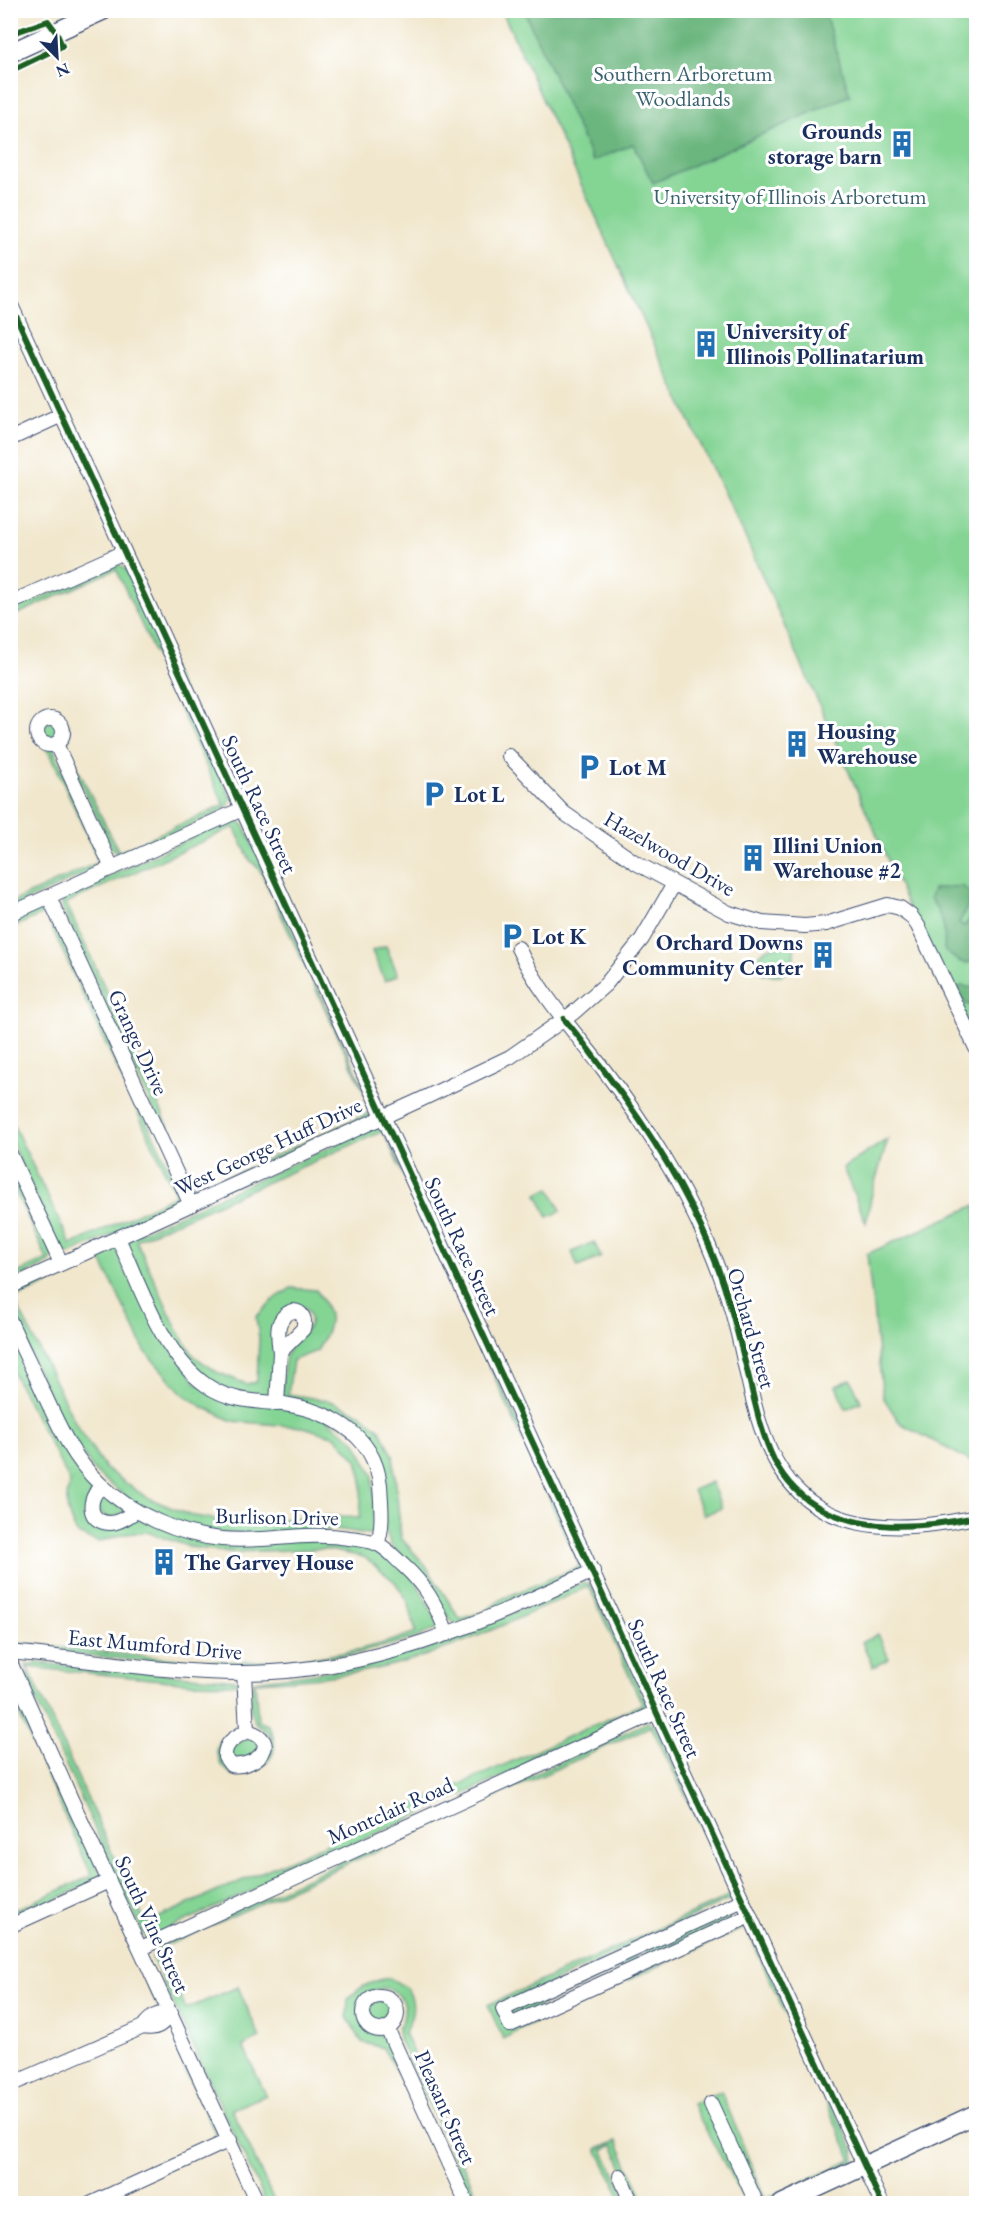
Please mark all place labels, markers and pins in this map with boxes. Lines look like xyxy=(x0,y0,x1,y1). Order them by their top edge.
place label: Grounds storage barn xyxy=(768,117,883,171)
building icon: Grounds storage barn xyxy=(887,129,917,159)
place label: University of Illinois Pollinatarium xyxy=(726,317,924,371)
building icon: University of Illinois Pollinatarium xyxy=(691,329,721,359)
place label: Housing Warehouse xyxy=(817,717,917,771)
building icon: Housing Warehouse xyxy=(782,729,812,759)
parking icon: Lot M xyxy=(574,752,604,782)
place label: Lot M xyxy=(609,753,667,782)
parking icon: Lot L xyxy=(419,779,449,809)
place label: Lot L xyxy=(454,780,505,809)
place label: Illini Union Warehouse #2 xyxy=(773,831,901,885)
building icon: Illini Union Warehouse #2 xyxy=(738,843,768,873)
parking icon: Lot K xyxy=(497,921,527,951)
place label: Lot K xyxy=(532,922,587,951)
place label: Orchard Downs Community Center xyxy=(622,928,804,982)
building icon: Orchard Downs Community Center xyxy=(808,940,838,970)
building icon: The Garvey House xyxy=(149,1547,179,1577)
place label: The Garvey House xyxy=(184,1548,354,1577)

